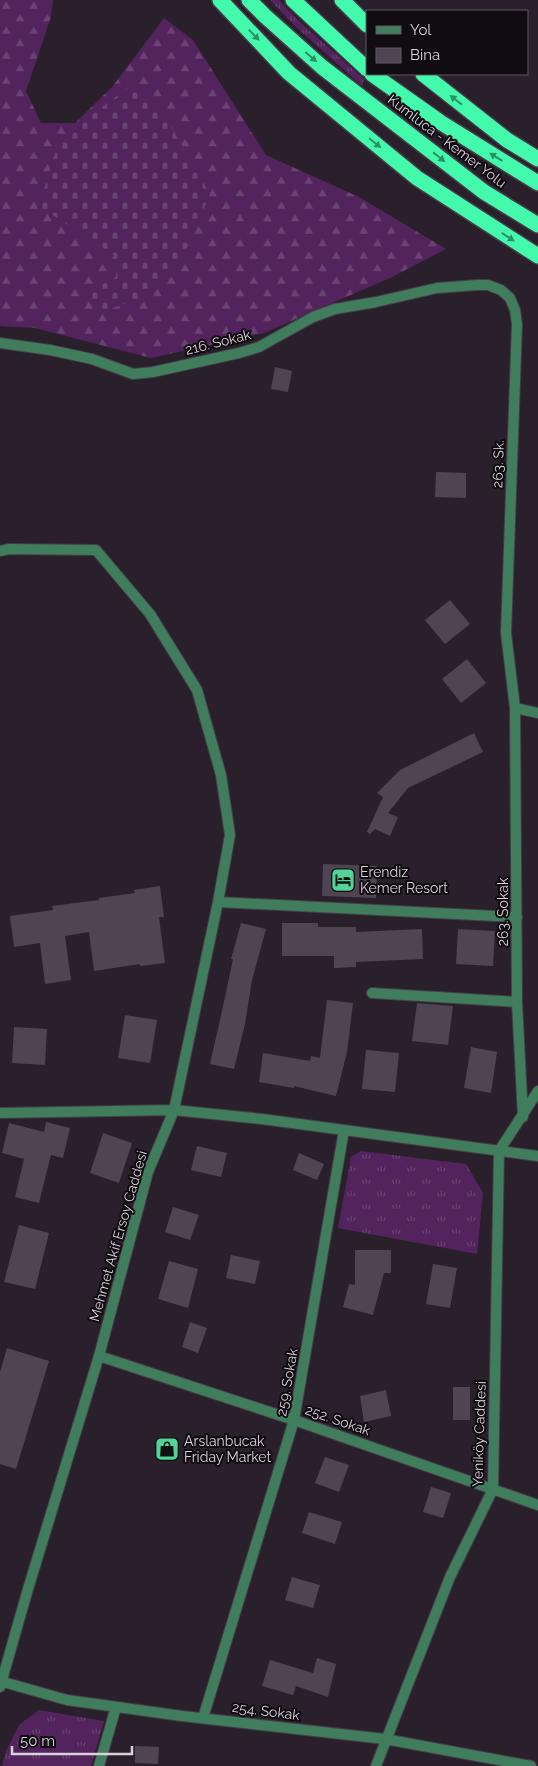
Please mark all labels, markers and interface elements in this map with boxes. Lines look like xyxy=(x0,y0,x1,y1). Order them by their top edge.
legend xyxy=(366,10,528,75)
text: Yol xyxy=(410,21,432,39)
one-way arrow xyxy=(248,29,260,41)
text: Bina xyxy=(410,46,440,64)
one-way arrow xyxy=(304,51,317,62)
street label: Kumluca - Kemer Yolu xyxy=(385,91,509,191)
one-way arrow xyxy=(450,94,463,105)
one-way arrow xyxy=(369,137,381,148)
one-way arrow xyxy=(432,151,445,162)
one-way arrow xyxy=(490,153,503,162)
one-way arrow xyxy=(501,232,514,241)
street label: 216. Sokak xyxy=(183,326,253,358)
street label: 263. Sk. xyxy=(489,440,507,488)
place label: Erendiz Kemer Resort xyxy=(360,864,448,896)
hotel icon: Erendiz Kemer Resort xyxy=(330,867,356,893)
street label: 263. Sokak xyxy=(495,877,511,946)
street label: Mehmet Akif Ersoy Caddesi xyxy=(86,1149,150,1323)
street label: 259. Sokak xyxy=(273,1346,301,1417)
street label: Yeniköy Caddesi xyxy=(469,1381,489,1487)
street label: 252. Sokak xyxy=(303,1401,373,1439)
place label: Arslanbucak Friday Market xyxy=(184,1433,272,1465)
shop icon: Arslanbucak Friday Market xyxy=(154,1436,180,1462)
street label: 254. Sokak xyxy=(231,1699,301,1723)
scale bar xyxy=(12,1724,132,1756)
text: 50 m xyxy=(20,1732,55,1750)

